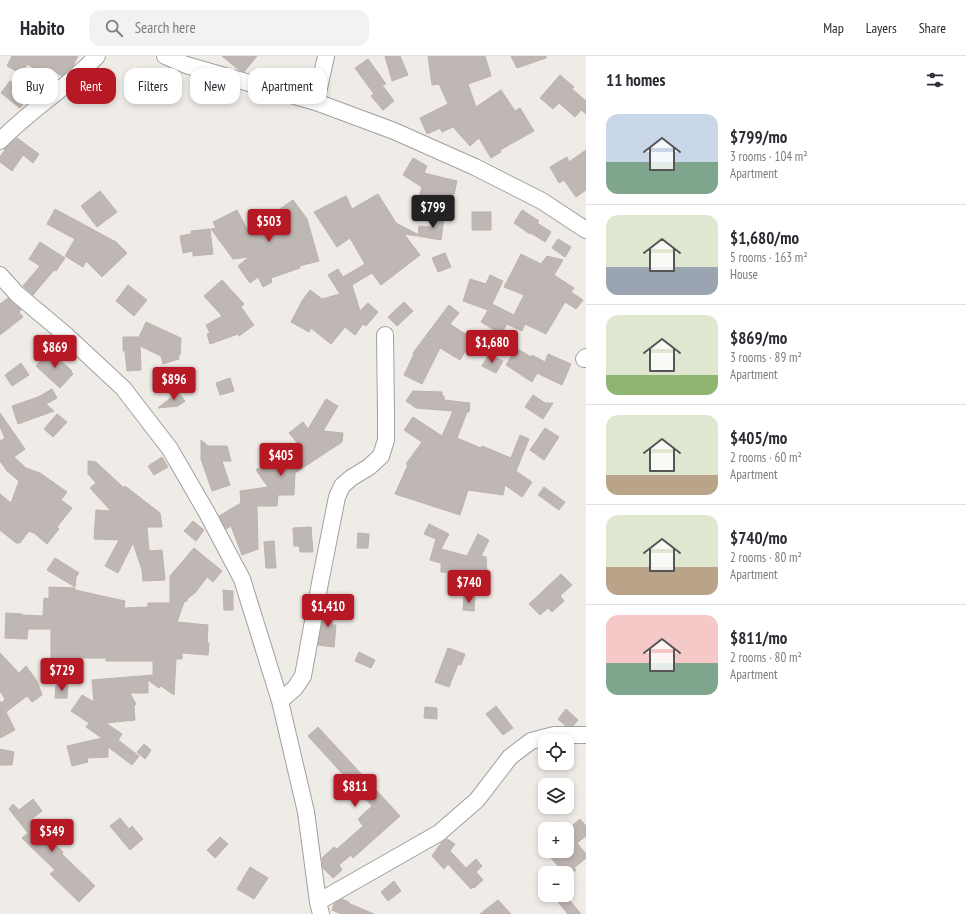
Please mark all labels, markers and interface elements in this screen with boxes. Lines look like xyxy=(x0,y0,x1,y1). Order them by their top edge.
search box xyxy=(89,10,369,46)
text: Habito xyxy=(20,16,65,40)
icon: search xyxy=(103,17,125,39)
text: Search here xyxy=(135,18,196,37)
text: Map xyxy=(823,19,844,37)
text: Layers xyxy=(866,19,897,37)
text: Share xyxy=(919,19,946,37)
chip: Buy xyxy=(12,68,58,104)
chip: Rent xyxy=(66,68,116,104)
chip: Filters xyxy=(124,68,182,104)
chip: New xyxy=(190,68,240,104)
chip: Apartment xyxy=(248,68,327,104)
text: 11 homes xyxy=(606,69,665,91)
icon: filters xyxy=(924,69,946,91)
text: $799/mo xyxy=(730,126,787,148)
icon: home xyxy=(638,130,686,178)
text: 3 rooms · 104 m² xyxy=(730,148,808,165)
text: Apartment xyxy=(730,165,778,182)
pin: $799 xyxy=(409,195,457,229)
text: $799 xyxy=(421,199,445,216)
pin: $503 xyxy=(245,209,293,243)
text: $503 xyxy=(257,213,281,230)
text: $1,680/mo xyxy=(730,227,799,249)
icon: home xyxy=(638,231,686,279)
text: 5 rooms · 163 m² xyxy=(730,249,808,266)
text: House xyxy=(730,266,758,283)
text: $869/mo xyxy=(730,327,787,349)
pin: $1,680 xyxy=(459,330,525,364)
icon: home xyxy=(638,331,686,379)
text: $1,680 xyxy=(475,334,509,351)
pin: $869 xyxy=(31,335,79,369)
text: $869 xyxy=(43,339,67,356)
text: 3 rooms · 89 m² xyxy=(730,349,802,366)
text: Apartment xyxy=(730,366,778,383)
pin: $896 xyxy=(150,367,198,401)
text: $896 xyxy=(162,371,186,388)
text: $405/mo xyxy=(730,427,787,449)
icon: home xyxy=(638,431,686,479)
pin: $405 xyxy=(257,443,305,477)
text: $405 xyxy=(269,447,293,464)
text: 2 rooms · 60 m² xyxy=(730,449,802,466)
text: Apartment xyxy=(730,466,778,483)
text: $740/mo xyxy=(730,527,787,549)
icon: home xyxy=(638,531,686,579)
text: 2 rooms · 80 m² xyxy=(730,549,802,566)
text: Apartment xyxy=(730,566,778,583)
pin: $740 xyxy=(445,570,493,604)
text: $740 xyxy=(457,574,481,591)
pin: $1,410 xyxy=(295,594,361,628)
text: $1,410 xyxy=(311,598,345,615)
text: $811/mo xyxy=(730,627,787,649)
icon: home xyxy=(638,631,686,679)
text: 2 rooms · 80 m² xyxy=(730,649,802,666)
pin: $729 xyxy=(38,658,86,692)
text: $729 xyxy=(50,662,74,679)
text: Apartment xyxy=(730,666,778,683)
map controls xyxy=(538,734,574,902)
button: locate xyxy=(538,734,574,770)
pin: $811 xyxy=(331,774,379,808)
text: $811 xyxy=(343,778,367,795)
button: layers xyxy=(538,778,574,814)
pin: $549 xyxy=(28,819,76,853)
button: + xyxy=(538,822,574,858)
text: $549 xyxy=(40,823,64,840)
button: − xyxy=(538,866,574,902)

